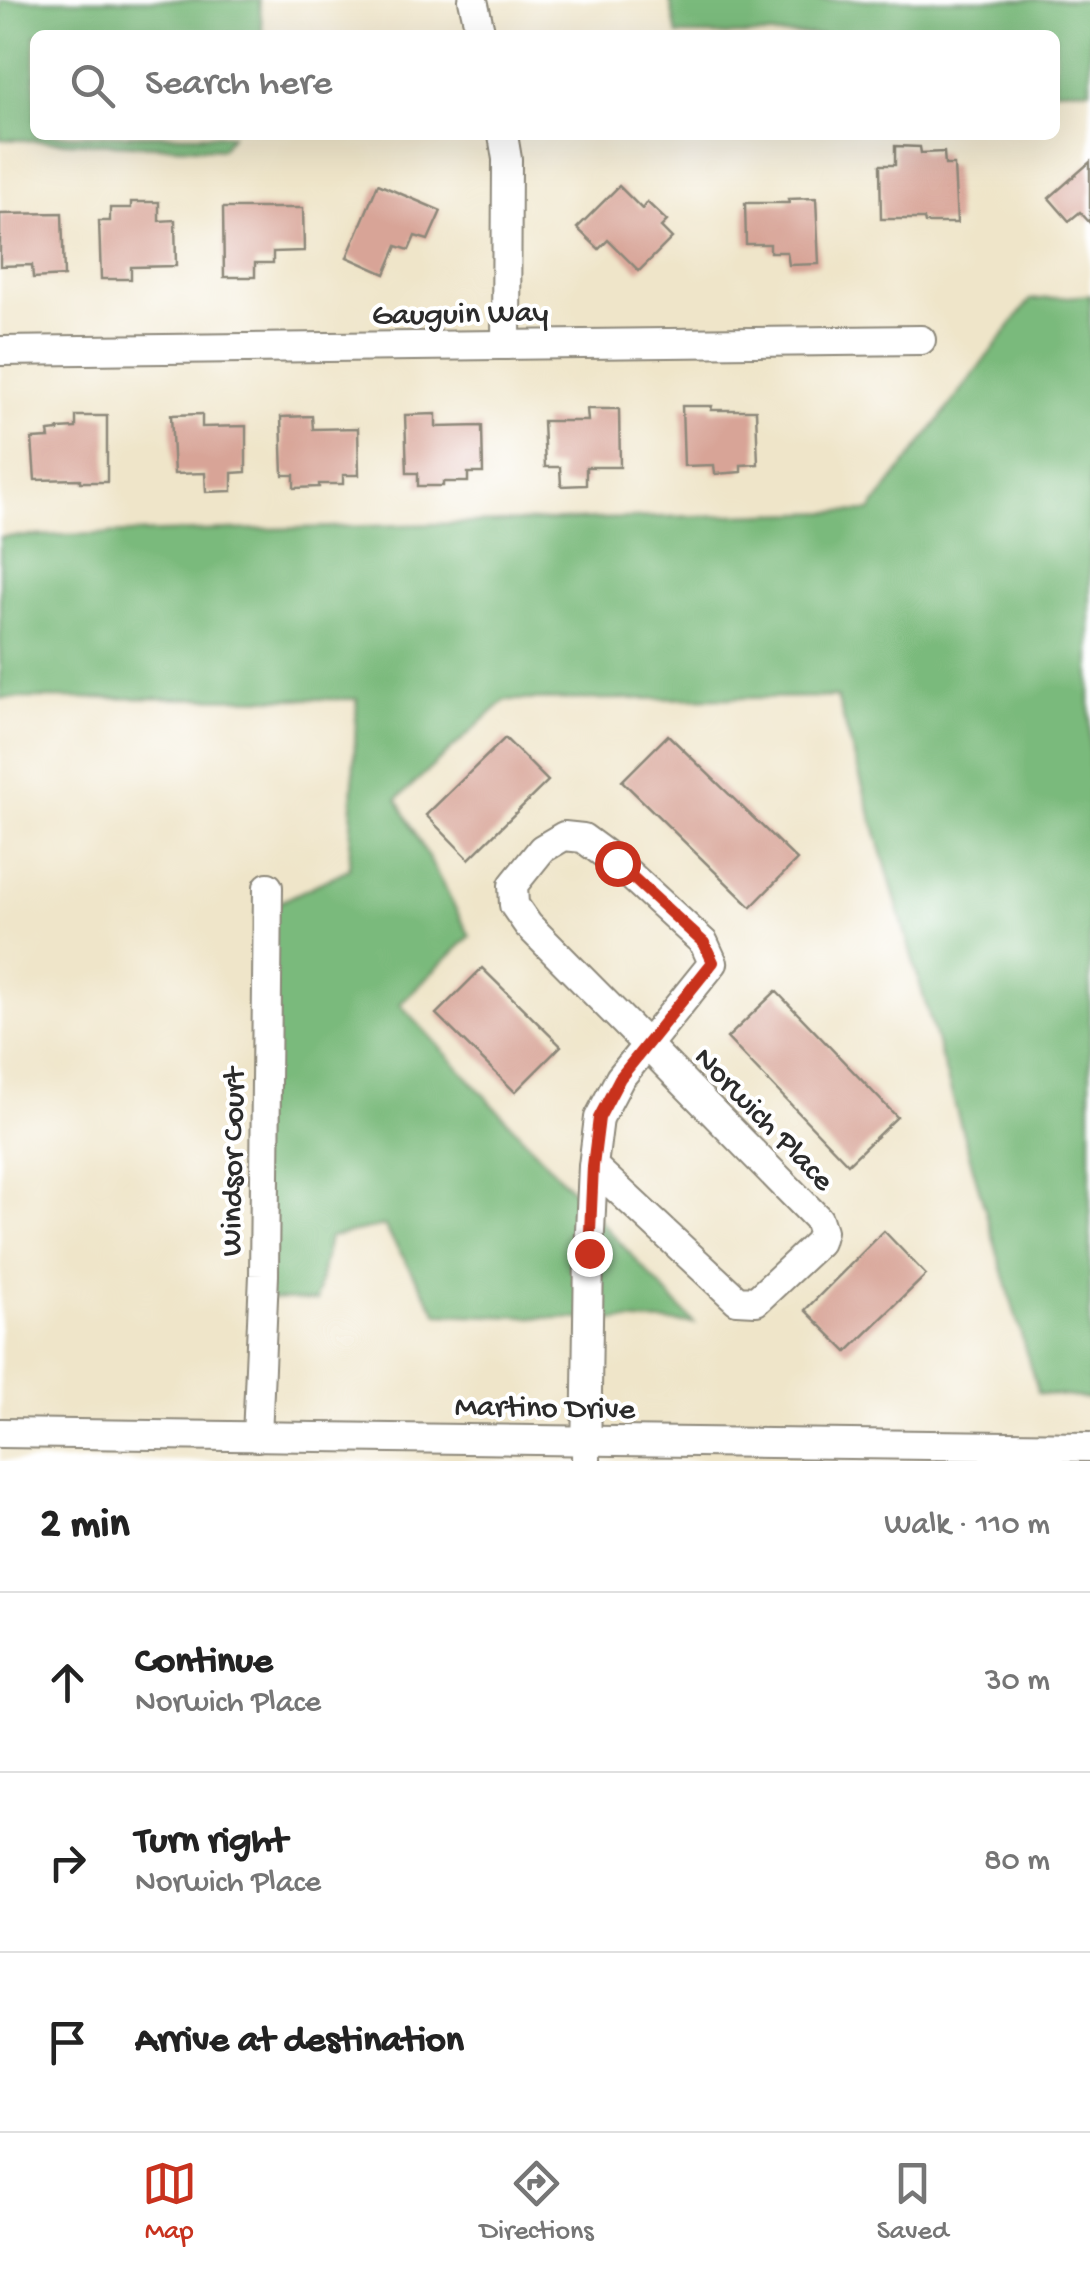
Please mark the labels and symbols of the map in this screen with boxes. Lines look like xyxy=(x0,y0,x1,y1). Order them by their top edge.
street label: Gauguin Way xyxy=(371,295,549,337)
route start xyxy=(595,841,641,887)
street label: Norwich Place xyxy=(684,1040,841,1201)
street label: Windsor Court xyxy=(214,1064,256,1257)
route end xyxy=(567,1231,613,1277)
street label: Martino Drive xyxy=(454,1389,636,1431)

